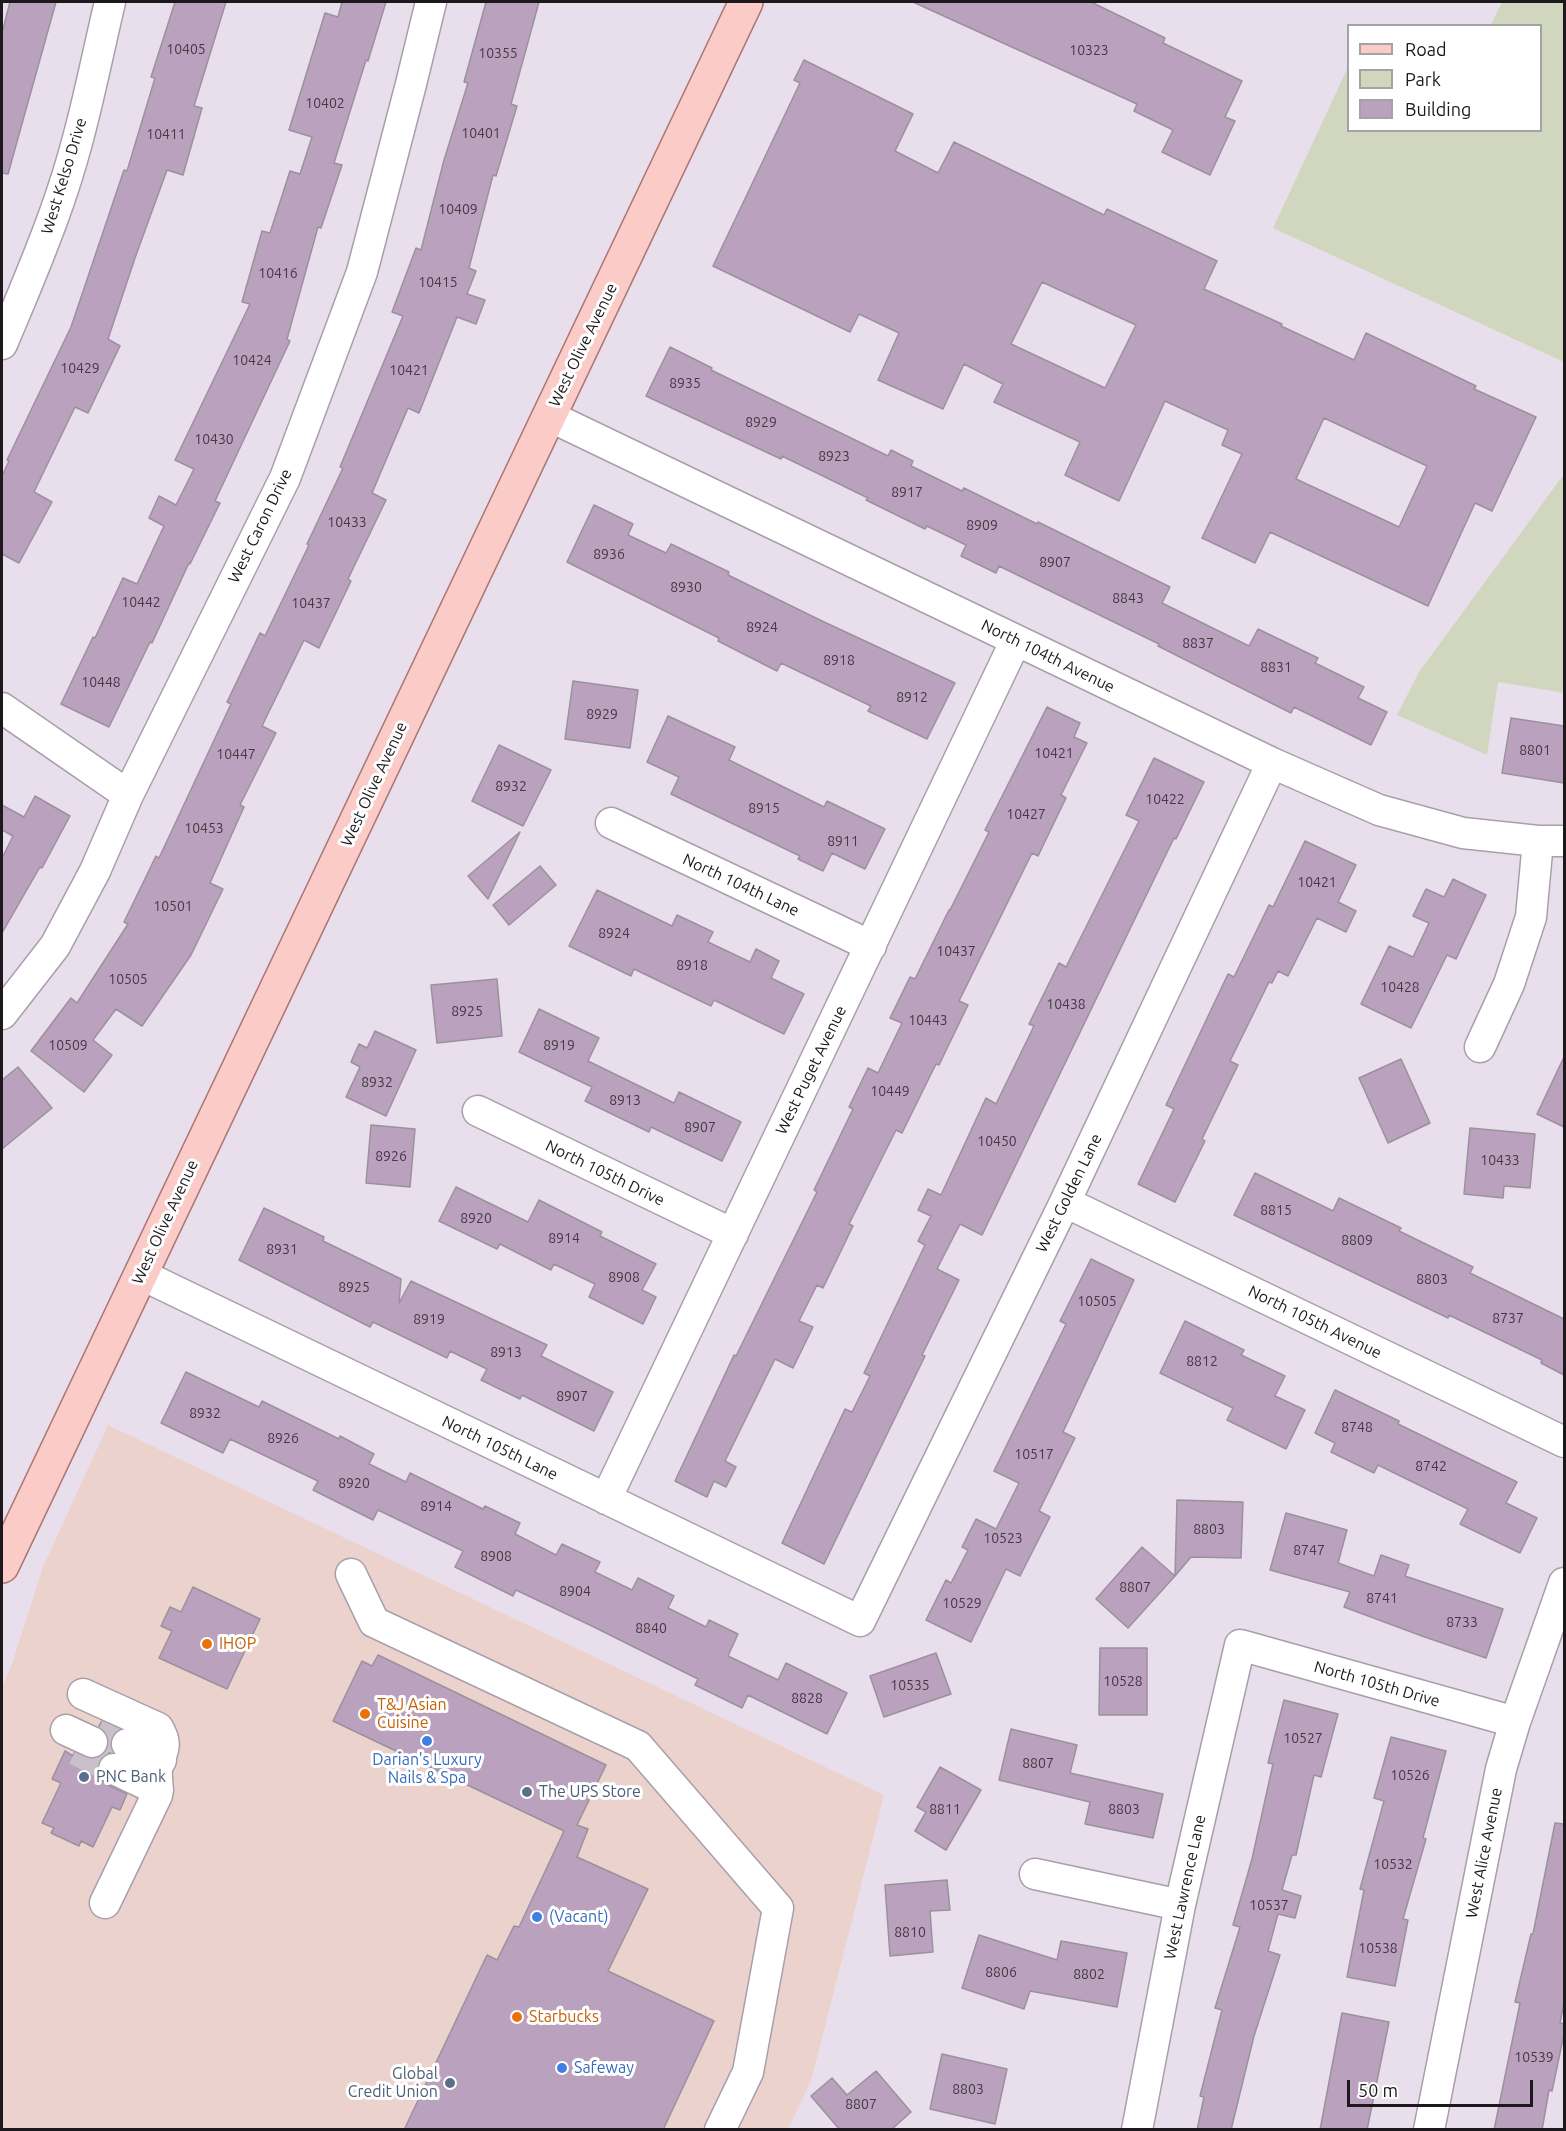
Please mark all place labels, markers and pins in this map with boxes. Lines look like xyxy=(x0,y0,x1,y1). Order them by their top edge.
place label: IHOP xyxy=(219,1634,256,1654)
marker: IHOP xyxy=(200,1637,214,1651)
place label: T&J Asian Cuisine xyxy=(377,1695,447,1733)
marker: T&J Asian Cuisine xyxy=(358,1707,372,1721)
marker: Darian's Luxury Nails & Spa xyxy=(420,1734,434,1748)
place label: Darian's Luxury Nails & Spa xyxy=(372,1750,482,1788)
place label: PNC Bank xyxy=(96,1767,166,1787)
marker: PNC Bank xyxy=(77,1770,91,1784)
place label: The UPS Store xyxy=(539,1782,641,1802)
marker: The UPS Store xyxy=(520,1785,534,1799)
place label: (Vacant) xyxy=(549,1907,609,1927)
marker: (Vacant) xyxy=(530,1910,544,1924)
place label: Starbucks xyxy=(529,2007,599,2027)
marker: Starbucks xyxy=(510,2010,524,2024)
place label: Safeway xyxy=(574,2058,634,2078)
marker: Safeway xyxy=(555,2061,569,2075)
place label: Global Credit Union xyxy=(348,2064,438,2102)
marker: Global Credit Union xyxy=(443,2076,457,2090)

